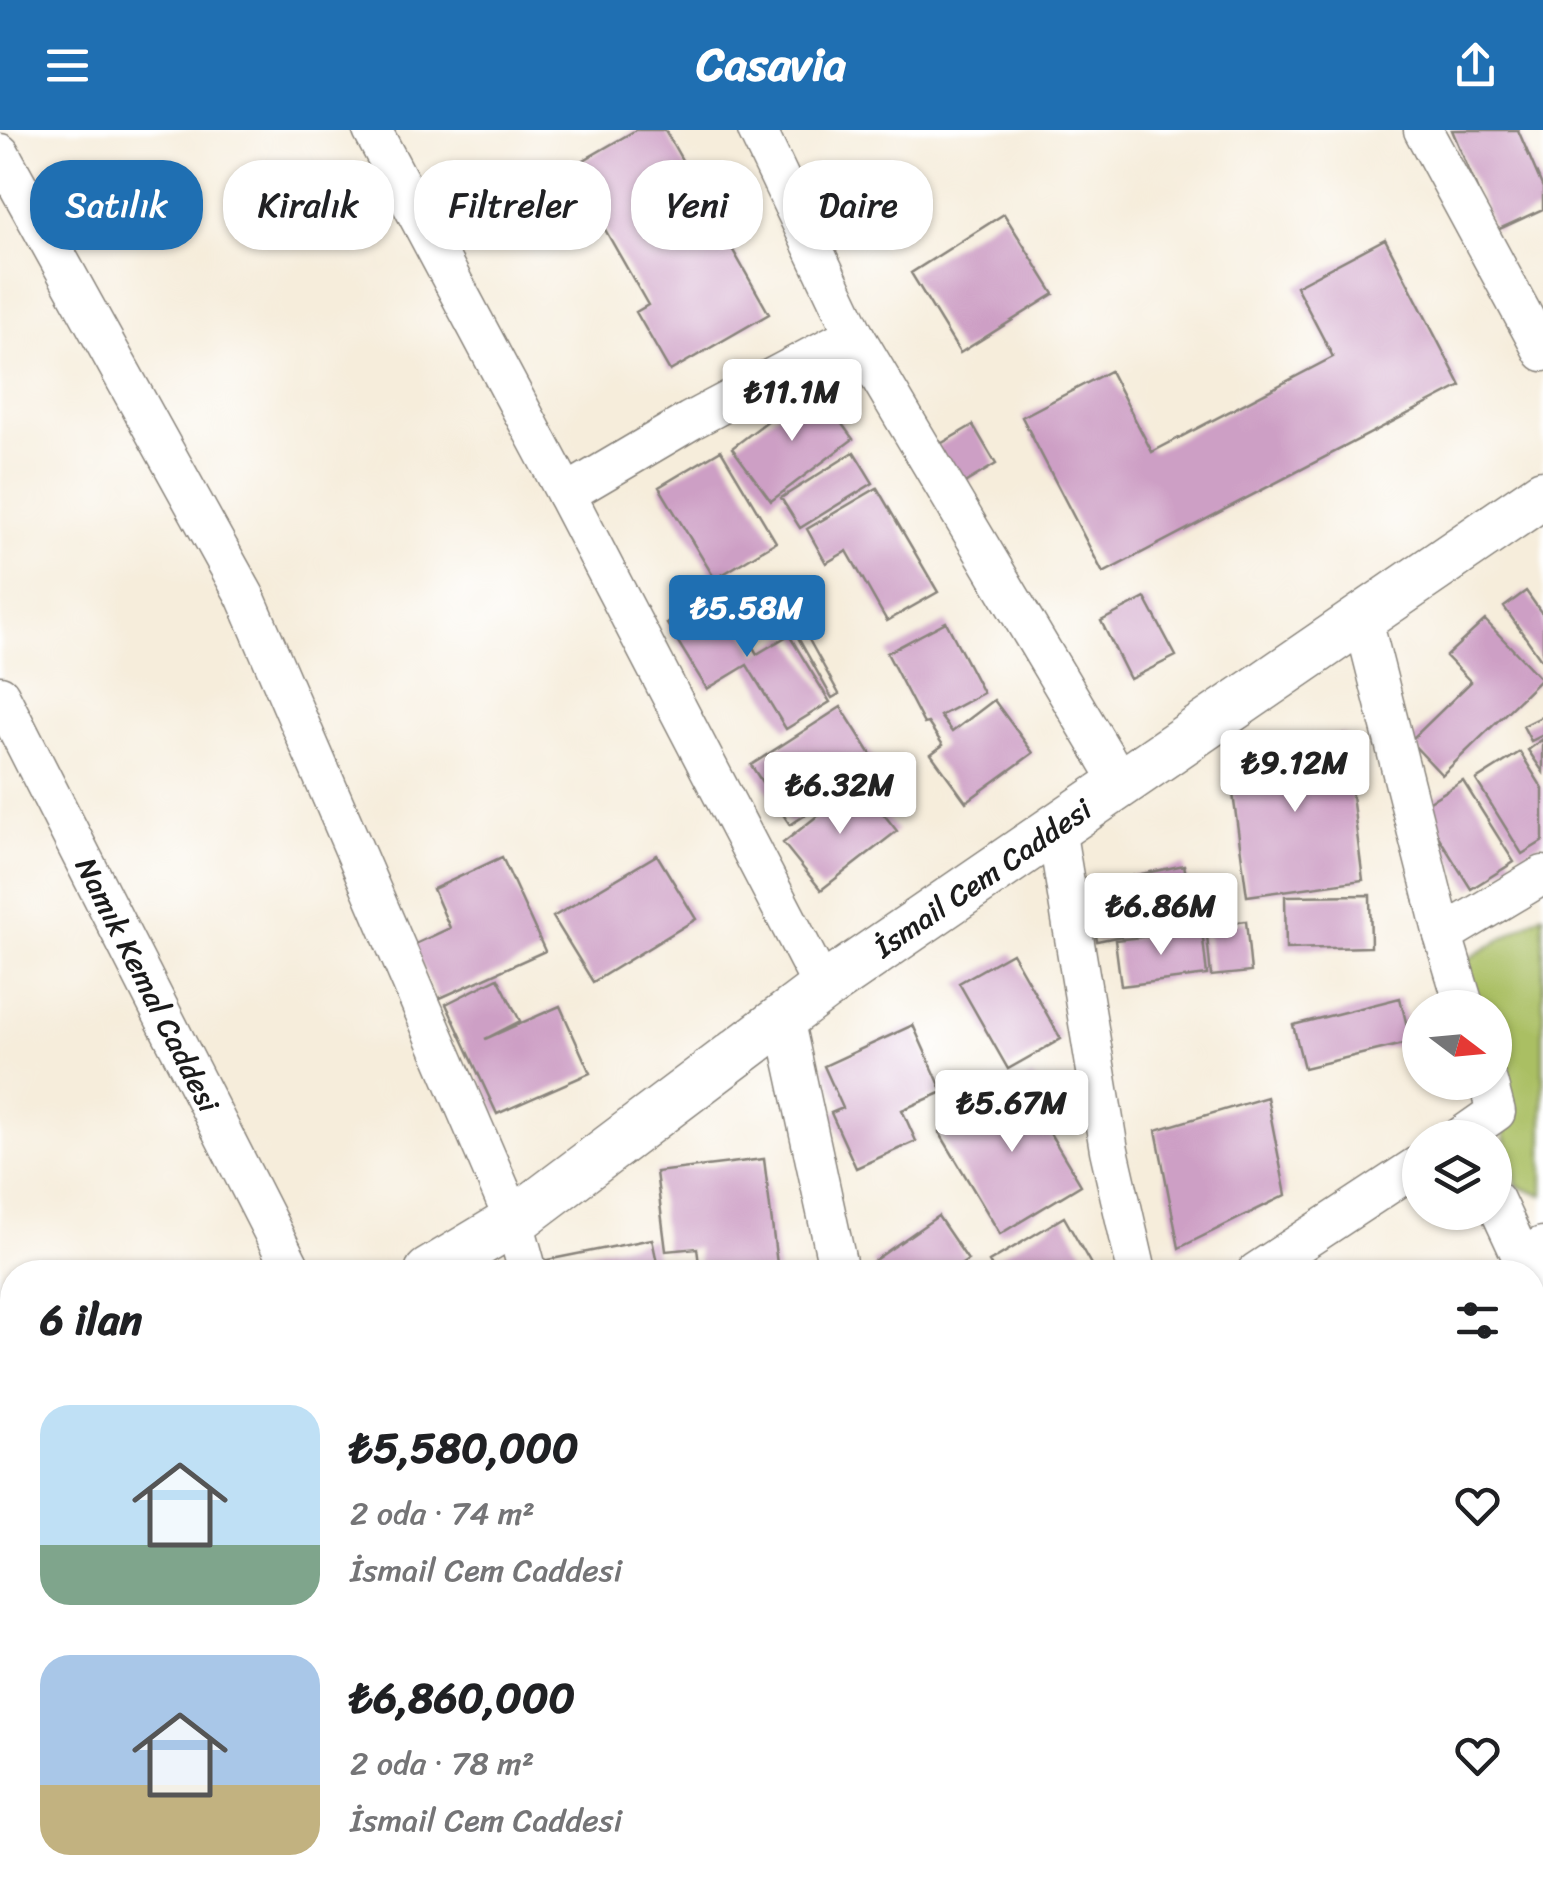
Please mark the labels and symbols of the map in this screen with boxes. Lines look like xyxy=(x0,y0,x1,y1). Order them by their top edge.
pin: ₺11.1M xyxy=(711,359,873,444)
pin: ₺5.58M xyxy=(666,575,828,660)
pin: ₺9.12M xyxy=(1214,730,1376,815)
pin: ₺6.32M xyxy=(759,752,921,837)
street label: İsmail Cem Caddesi xyxy=(861,783,1104,973)
street label: Namık Kemal Caddesi xyxy=(60,847,236,1124)
pin: ₺6.86M xyxy=(1080,873,1242,958)
north arrow xyxy=(1402,990,1512,1100)
pin: ₺5.67M xyxy=(931,1070,1093,1155)

